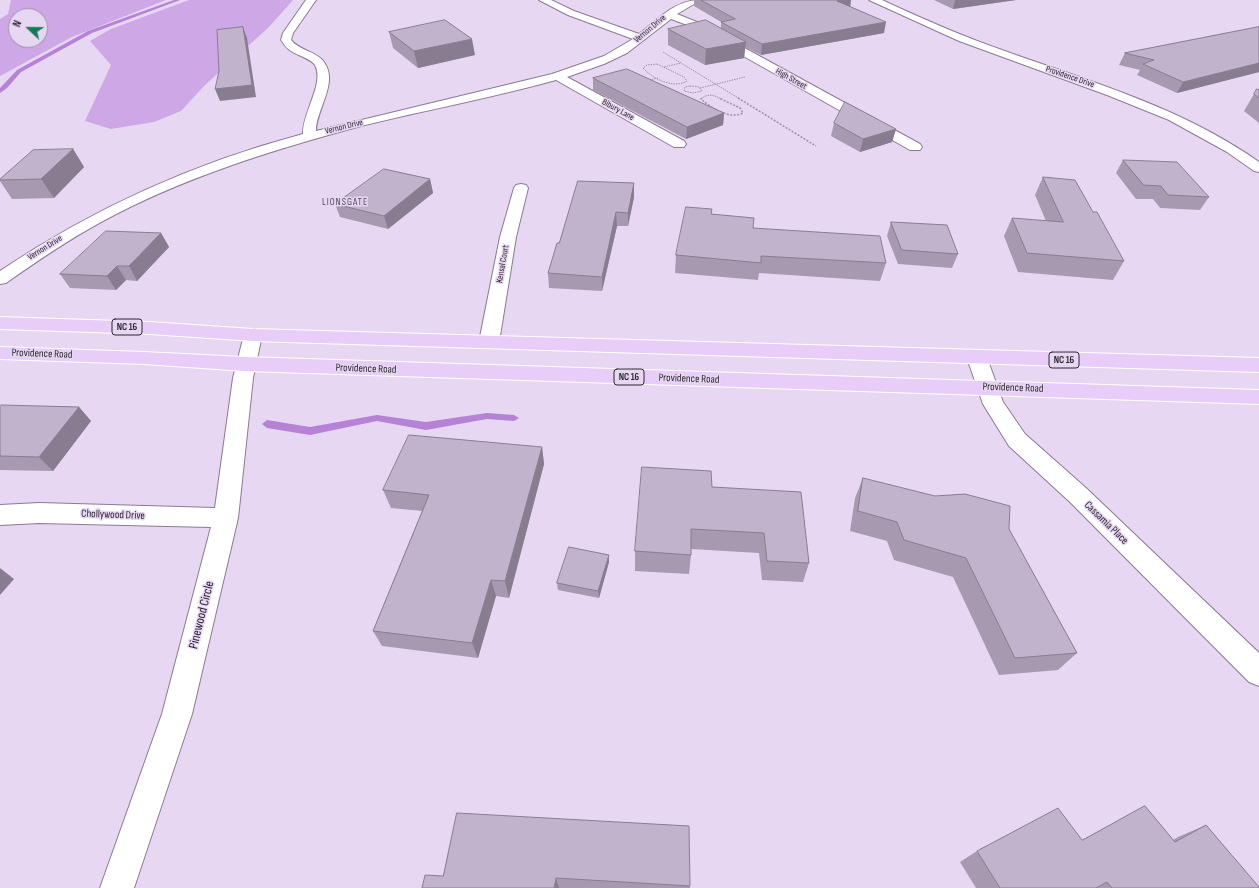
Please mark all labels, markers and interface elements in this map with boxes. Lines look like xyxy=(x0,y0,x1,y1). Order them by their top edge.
north arrow xyxy=(8,8,48,48)
street label: Vernon Drive xyxy=(632,12,668,46)
text: N xyxy=(10,19,24,29)
street label: Providence Drive xyxy=(1044,64,1096,90)
street label: High Street xyxy=(773,66,809,92)
street label: Bibury Lane xyxy=(600,97,636,123)
street label: Vernon Drive xyxy=(324,117,364,137)
district label: LIONSGATE xyxy=(322,196,368,208)
street label: Vernon Drive xyxy=(26,233,64,263)
street label: Kensal Court xyxy=(494,244,512,284)
road number: NC 16 xyxy=(112,319,142,335)
street label: Providence Road xyxy=(11,346,73,362)
road number: NC 16 xyxy=(1049,352,1079,368)
street label: Providence Road xyxy=(335,361,397,377)
road number: NC 16 xyxy=(614,369,644,385)
street label: Providence Road xyxy=(658,371,720,387)
street label: Providence Road xyxy=(982,380,1044,396)
street label: Cassamia Place xyxy=(1081,499,1131,547)
street label: Chollywood Drive xyxy=(81,507,145,523)
street label: Pinewood Circle xyxy=(186,580,218,650)

